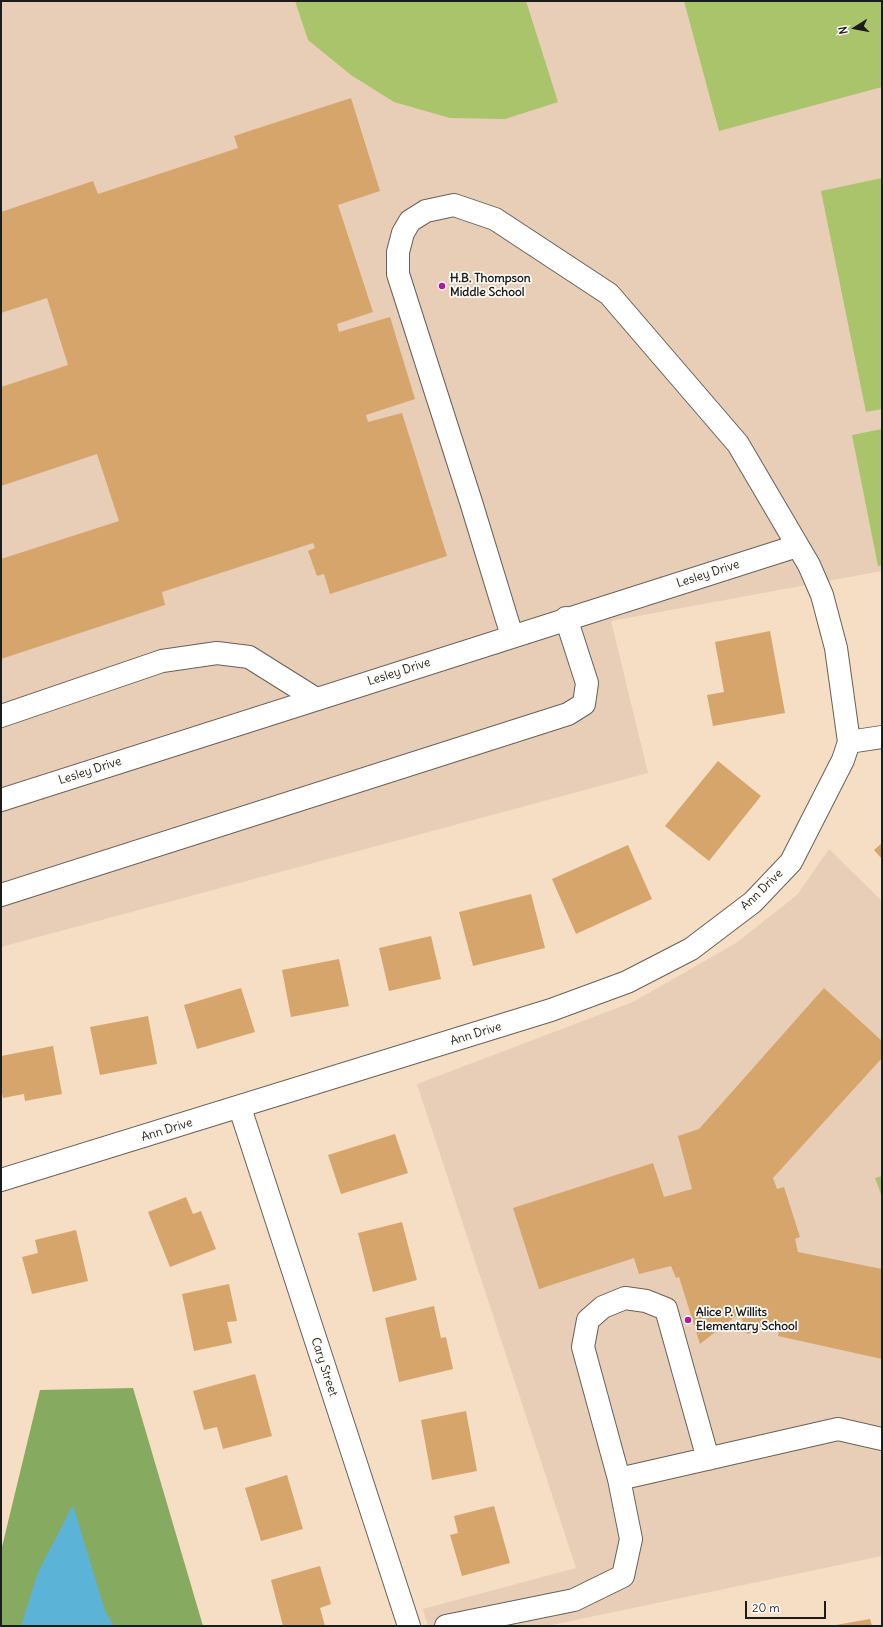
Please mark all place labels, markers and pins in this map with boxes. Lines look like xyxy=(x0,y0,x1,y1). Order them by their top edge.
place label: H.B. Thompson Middle School xyxy=(450,272,531,300)
marker: H.B. Thompson Middle School xyxy=(437,281,447,291)
place label: Alice P. Willits Elementary School xyxy=(696,1306,797,1334)
marker: Alice P. Willits Elementary School xyxy=(683,1315,693,1325)

